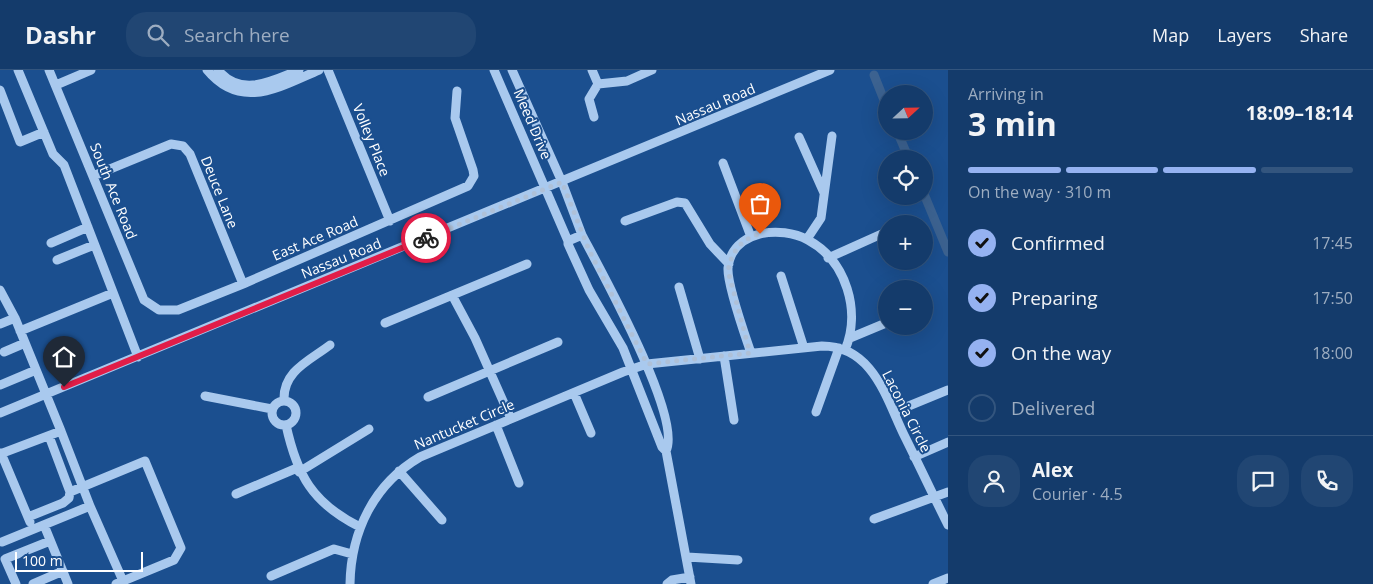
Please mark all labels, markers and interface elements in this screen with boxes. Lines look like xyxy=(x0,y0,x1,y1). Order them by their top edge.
search box xyxy=(126,12,476,57)
text: Dashr xyxy=(25,18,96,51)
icon: search xyxy=(144,21,172,49)
text: Search here xyxy=(184,22,290,48)
text: Map xyxy=(1152,23,1189,47)
text: Layers xyxy=(1217,23,1272,47)
text: Share xyxy=(1300,23,1348,47)
street label: Nassau Road xyxy=(672,79,758,129)
text: Arriving in xyxy=(968,83,1044,105)
north arrow xyxy=(878,85,932,140)
map controls xyxy=(878,85,933,335)
street label: Meed Drive xyxy=(510,86,556,162)
text: 18:09–18:14 xyxy=(1246,100,1353,126)
street label: Volley Place xyxy=(349,101,395,179)
text: 3 min xyxy=(968,102,1057,145)
street label: South Ace Road xyxy=(86,140,142,242)
button: locate xyxy=(878,150,933,205)
street label: Deuce Lane xyxy=(197,153,243,231)
text: On the way · 310 m xyxy=(968,181,1111,203)
pin xyxy=(739,183,781,234)
icon: bag xyxy=(746,190,774,218)
street label: East Ace Road xyxy=(269,211,361,265)
courier xyxy=(401,213,451,263)
button: + xyxy=(878,215,933,270)
icon: bike xyxy=(412,224,440,252)
icon: check xyxy=(968,229,996,257)
text: Confirmed xyxy=(1011,230,1105,256)
text: 17:45 xyxy=(1312,232,1353,254)
street label: Nassau Road xyxy=(298,233,384,283)
button: − xyxy=(878,280,933,335)
icon: check xyxy=(968,284,996,312)
text: Preparing xyxy=(1011,285,1098,311)
text: 17:50 xyxy=(1312,287,1353,309)
pin xyxy=(43,336,85,387)
icon: check xyxy=(968,339,996,367)
text: On the way xyxy=(1011,340,1111,366)
text: 18:00 xyxy=(1312,342,1353,364)
icon: home xyxy=(50,343,78,371)
street label: Laconia Circle xyxy=(878,367,936,455)
street label: Nantucket Circle xyxy=(411,394,517,454)
text: Delivered xyxy=(1011,395,1095,421)
button: person xyxy=(968,455,1020,507)
button: chat xyxy=(1237,455,1289,507)
button: phone xyxy=(1301,455,1353,507)
text: Alex xyxy=(1032,457,1073,483)
text: Courier · 4.5 xyxy=(1032,483,1123,505)
scale bar xyxy=(15,549,142,572)
text: 100 m xyxy=(22,551,63,570)

